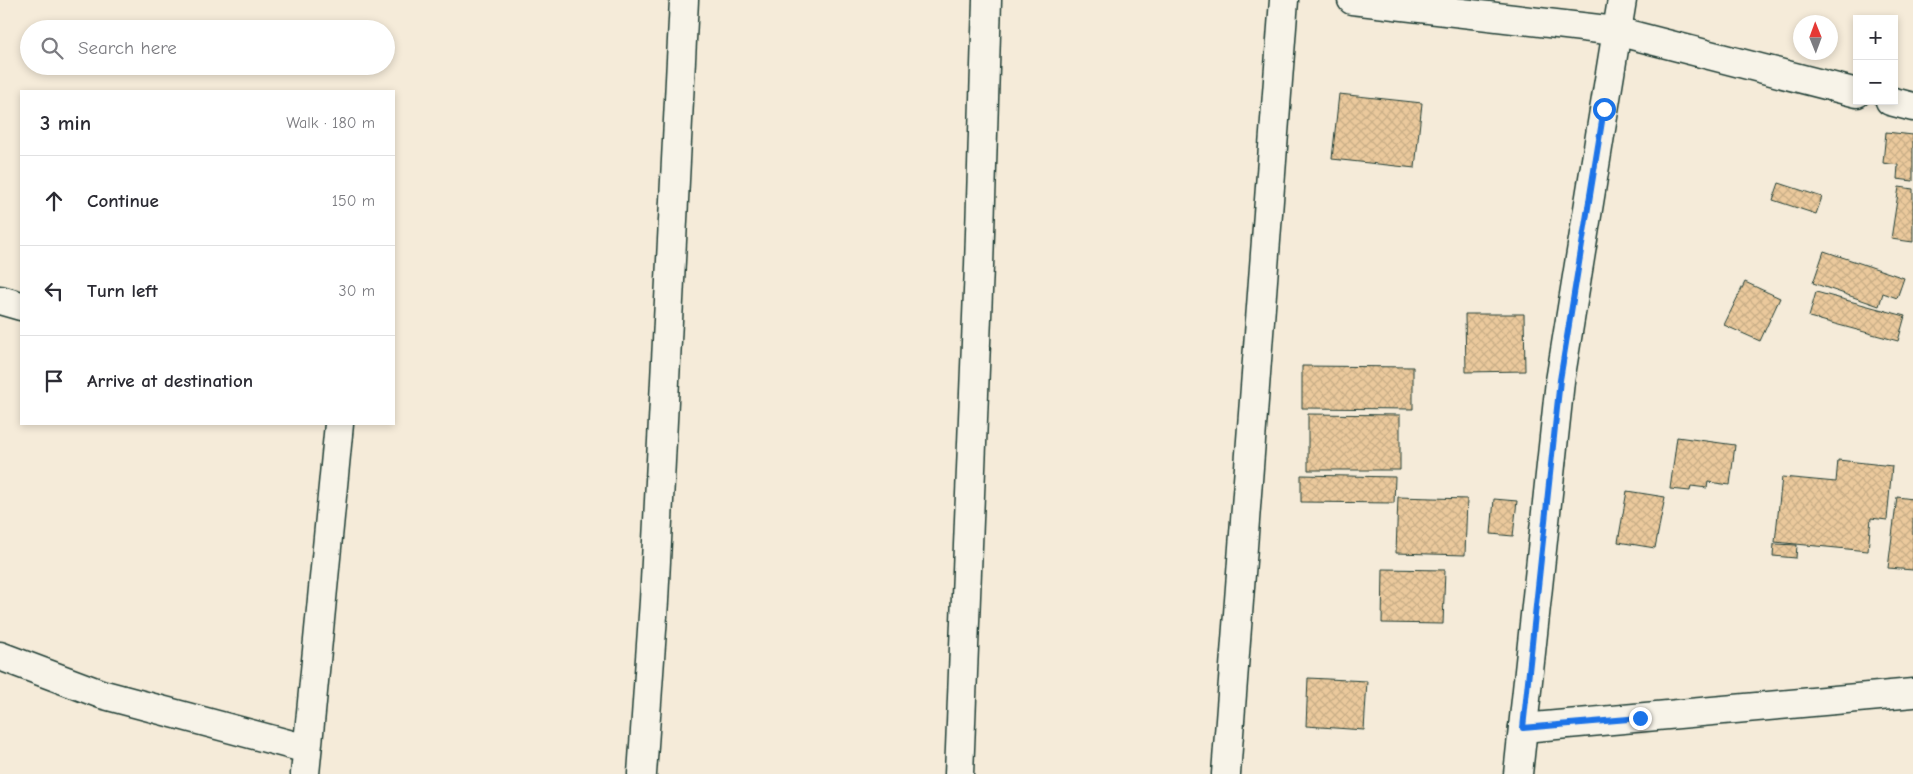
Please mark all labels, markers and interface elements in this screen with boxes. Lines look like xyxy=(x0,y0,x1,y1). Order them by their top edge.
north arrow xyxy=(1793,15,1838,60)
map controls xyxy=(1853,15,1898,105)
button: + xyxy=(1853,15,1898,60)
search box xyxy=(20,20,395,75)
icon: search xyxy=(38,34,66,62)
text: Search here xyxy=(78,37,177,59)
button: − xyxy=(1853,60,1898,105)
route start xyxy=(1593,98,1616,121)
text: 3 min xyxy=(40,111,91,135)
text: Walk · 180 m xyxy=(286,114,375,132)
icon: ahead xyxy=(40,187,68,215)
text: Continue xyxy=(87,190,159,212)
text: 150 m xyxy=(332,192,375,210)
icon: left xyxy=(40,277,68,305)
text: Turn left xyxy=(87,280,158,302)
text: 30 m xyxy=(339,282,375,300)
icon: arrive xyxy=(40,367,68,395)
text: Arrive at destination xyxy=(87,370,253,392)
route end xyxy=(1629,707,1652,730)

